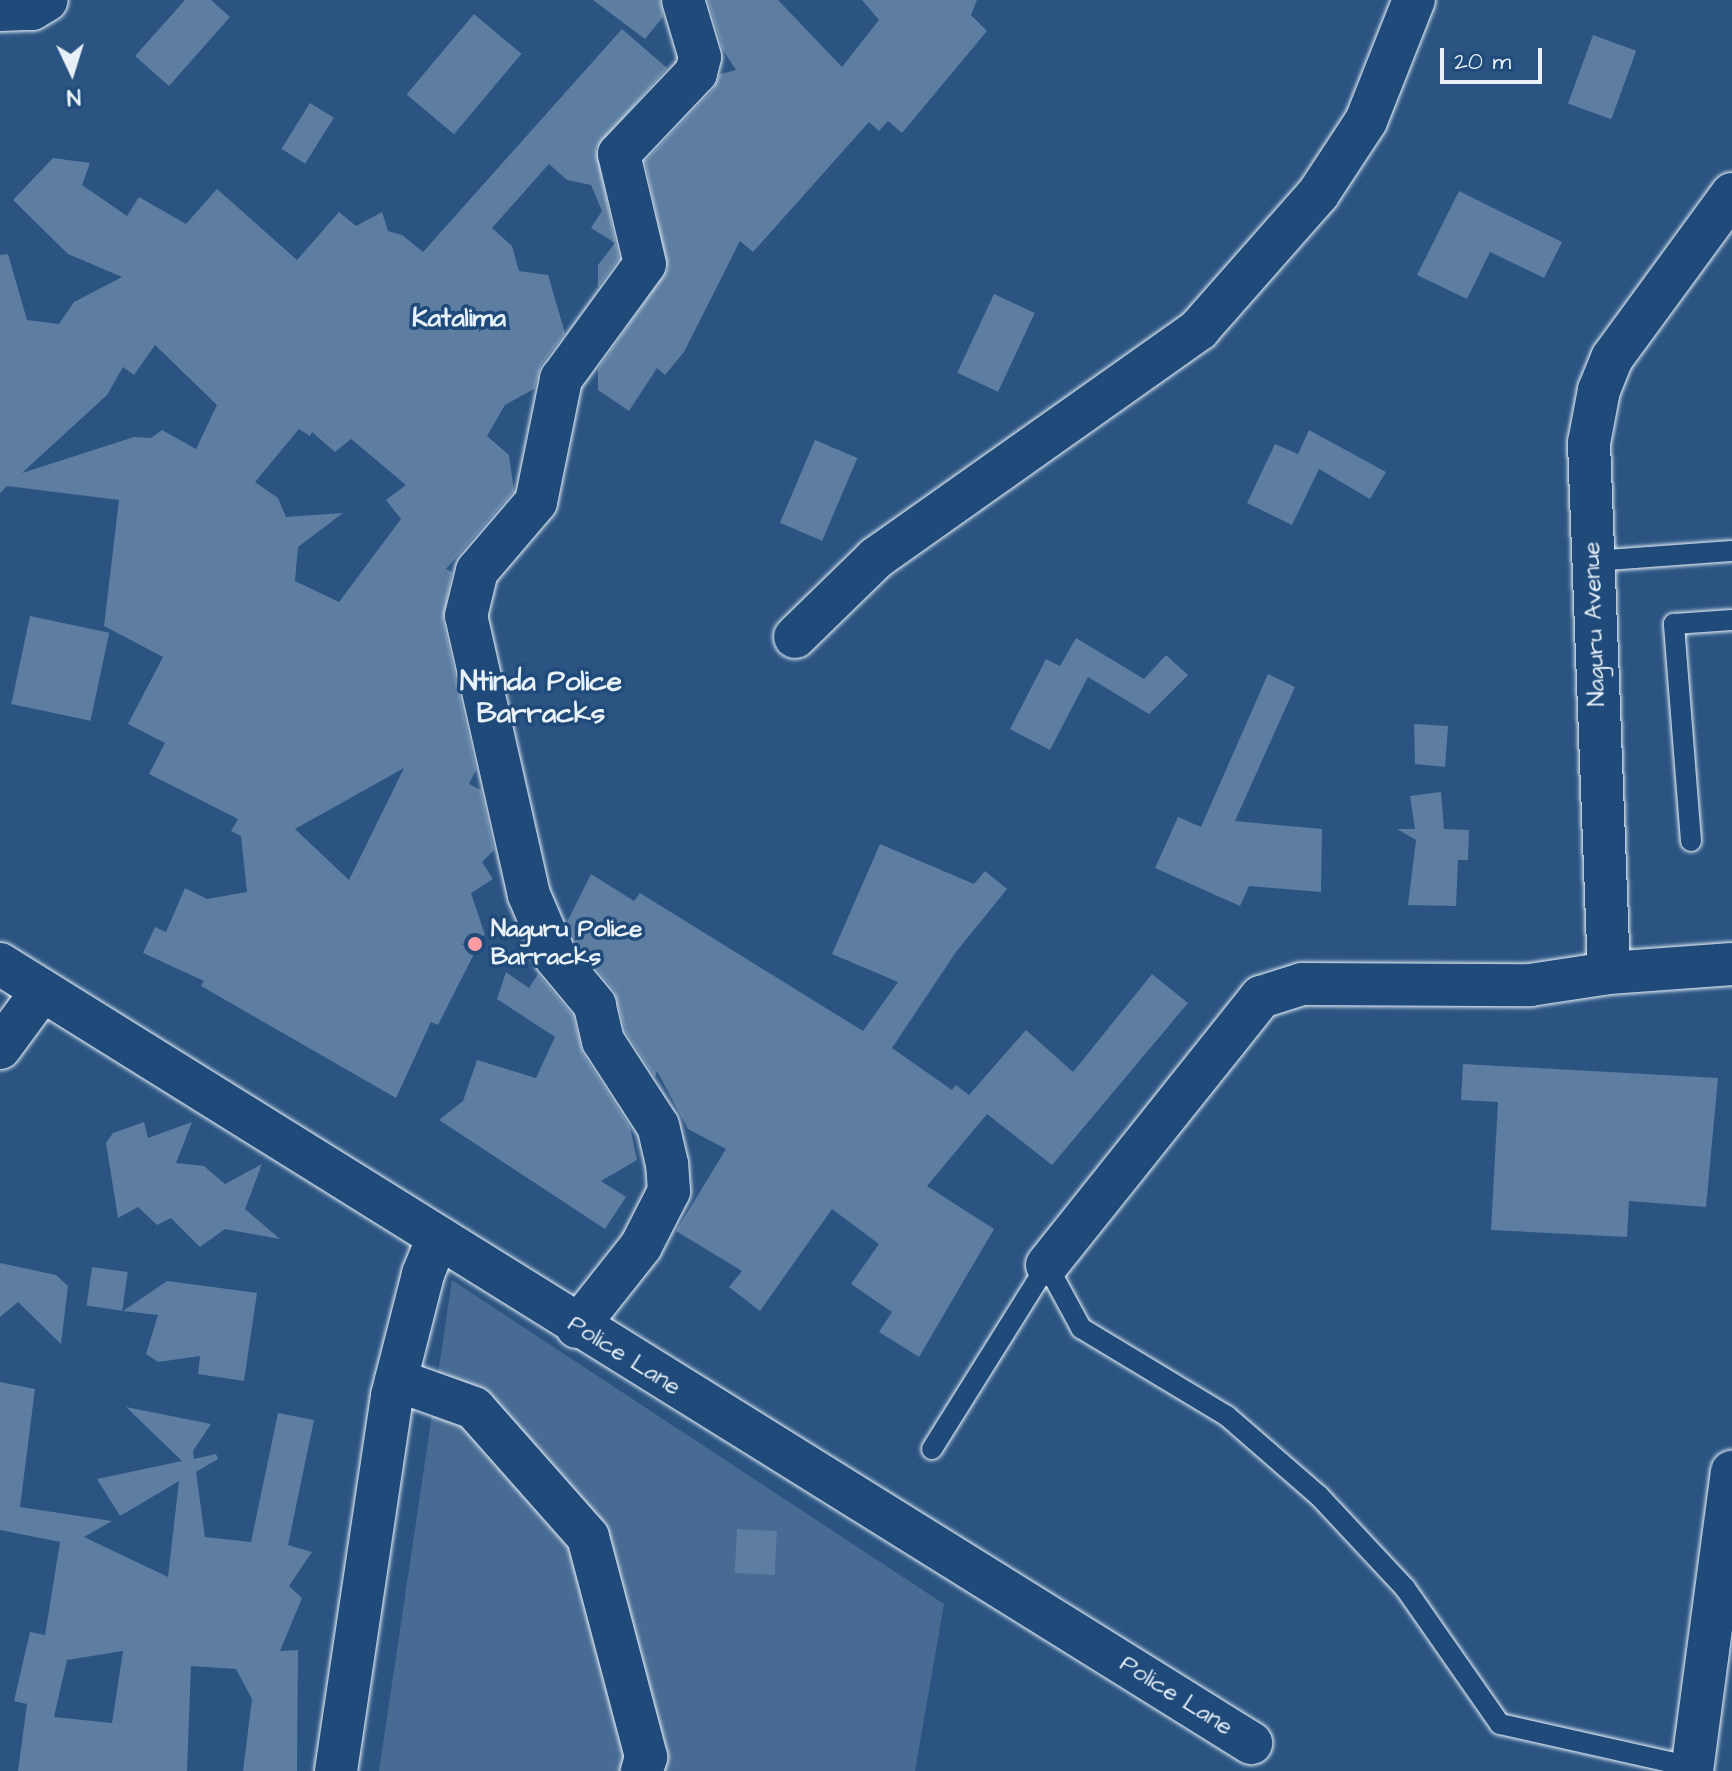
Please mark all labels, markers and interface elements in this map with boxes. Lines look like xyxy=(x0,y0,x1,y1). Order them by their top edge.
north arrow xyxy=(32,32,112,112)
scale bar xyxy=(1444,32,1546,82)
text: 20 m xyxy=(1454,45,1511,79)
text: N xyxy=(66,80,82,112)
district label: Katalima xyxy=(412,303,506,335)
street label: Naguru Avenue xyxy=(1578,541,1612,707)
district label: Ntinda Police Barracks xyxy=(460,665,622,731)
place label: Naguru Police Barracks xyxy=(491,916,642,972)
marker: Naguru Police Barracks xyxy=(466,935,484,953)
street label: Police Lane xyxy=(562,1310,686,1402)
street label: Police Lane xyxy=(1114,1650,1238,1742)

